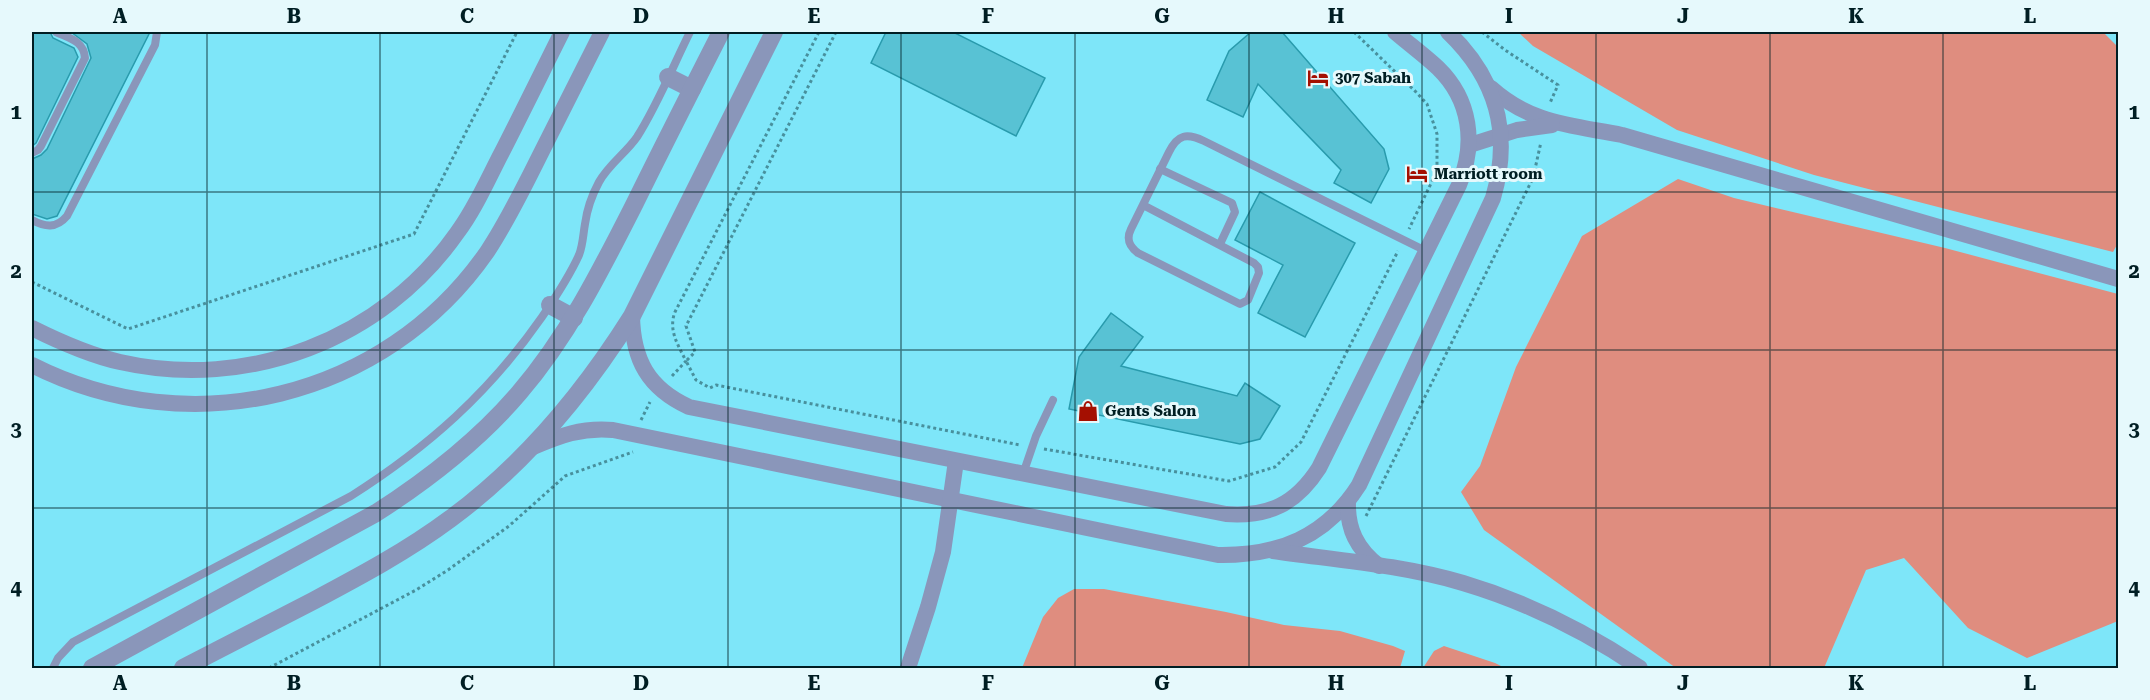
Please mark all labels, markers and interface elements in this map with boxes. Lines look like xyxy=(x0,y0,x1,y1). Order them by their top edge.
text: A xyxy=(113,4,128,28)
text: B xyxy=(287,4,301,28)
text: C xyxy=(460,4,474,28)
text: D xyxy=(633,4,649,28)
text: E xyxy=(808,4,821,28)
text: F xyxy=(982,4,994,28)
text: G xyxy=(1154,4,1170,28)
text: H xyxy=(1328,4,1344,28)
text: I xyxy=(1505,4,1513,28)
text: J xyxy=(1677,4,1689,28)
text: K xyxy=(1848,4,1864,28)
text: L xyxy=(2024,4,2037,28)
hotel icon: 307 Sabah xyxy=(1306,66,1330,90)
place label: 307 Sabah xyxy=(1335,69,1411,87)
text: 1 xyxy=(10,100,22,124)
text: 1 xyxy=(2128,100,2140,124)
hotel icon: Marriott room xyxy=(1405,162,1429,186)
place label: Marriott room xyxy=(1434,165,1543,183)
text: 2 xyxy=(10,259,22,283)
text: 2 xyxy=(2128,259,2140,283)
shop icon: Gents Salon xyxy=(1076,399,1100,423)
place label: Gents Salon xyxy=(1105,402,1196,420)
text: 3 xyxy=(10,417,22,441)
text: 3 xyxy=(2128,417,2140,441)
text: 4 xyxy=(10,576,22,600)
text: 4 xyxy=(2128,576,2140,600)
text: A xyxy=(113,671,128,695)
text: B xyxy=(287,671,301,695)
text: C xyxy=(460,671,474,695)
text: D xyxy=(633,671,649,695)
text: E xyxy=(808,671,821,695)
text: F xyxy=(982,671,994,695)
text: G xyxy=(1154,671,1170,695)
text: H xyxy=(1328,671,1344,695)
text: I xyxy=(1505,671,1513,695)
text: J xyxy=(1677,671,1689,695)
text: K xyxy=(1848,671,1864,695)
text: L xyxy=(2024,671,2037,695)

